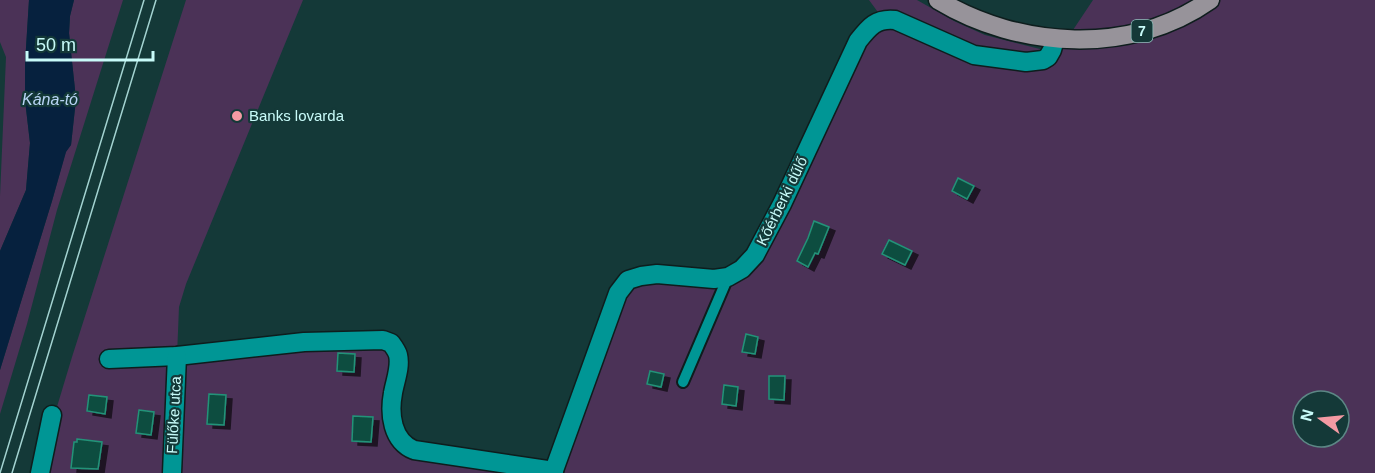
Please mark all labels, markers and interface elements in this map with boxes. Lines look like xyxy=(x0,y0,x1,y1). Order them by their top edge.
road number: 7 xyxy=(1132,20,1152,42)
scale bar xyxy=(27,24,153,62)
text: 50 m xyxy=(36,35,76,55)
water label: Kána-tó xyxy=(22,91,78,108)
place label: Banks lovarda xyxy=(249,107,345,124)
marker: Banks lovarda xyxy=(230,109,244,123)
street label: Kőérberki dűlő xyxy=(753,154,810,248)
street label: Fülőke utca xyxy=(163,375,184,454)
north arrow xyxy=(1291,389,1351,449)
text: N xyxy=(1297,407,1317,423)

